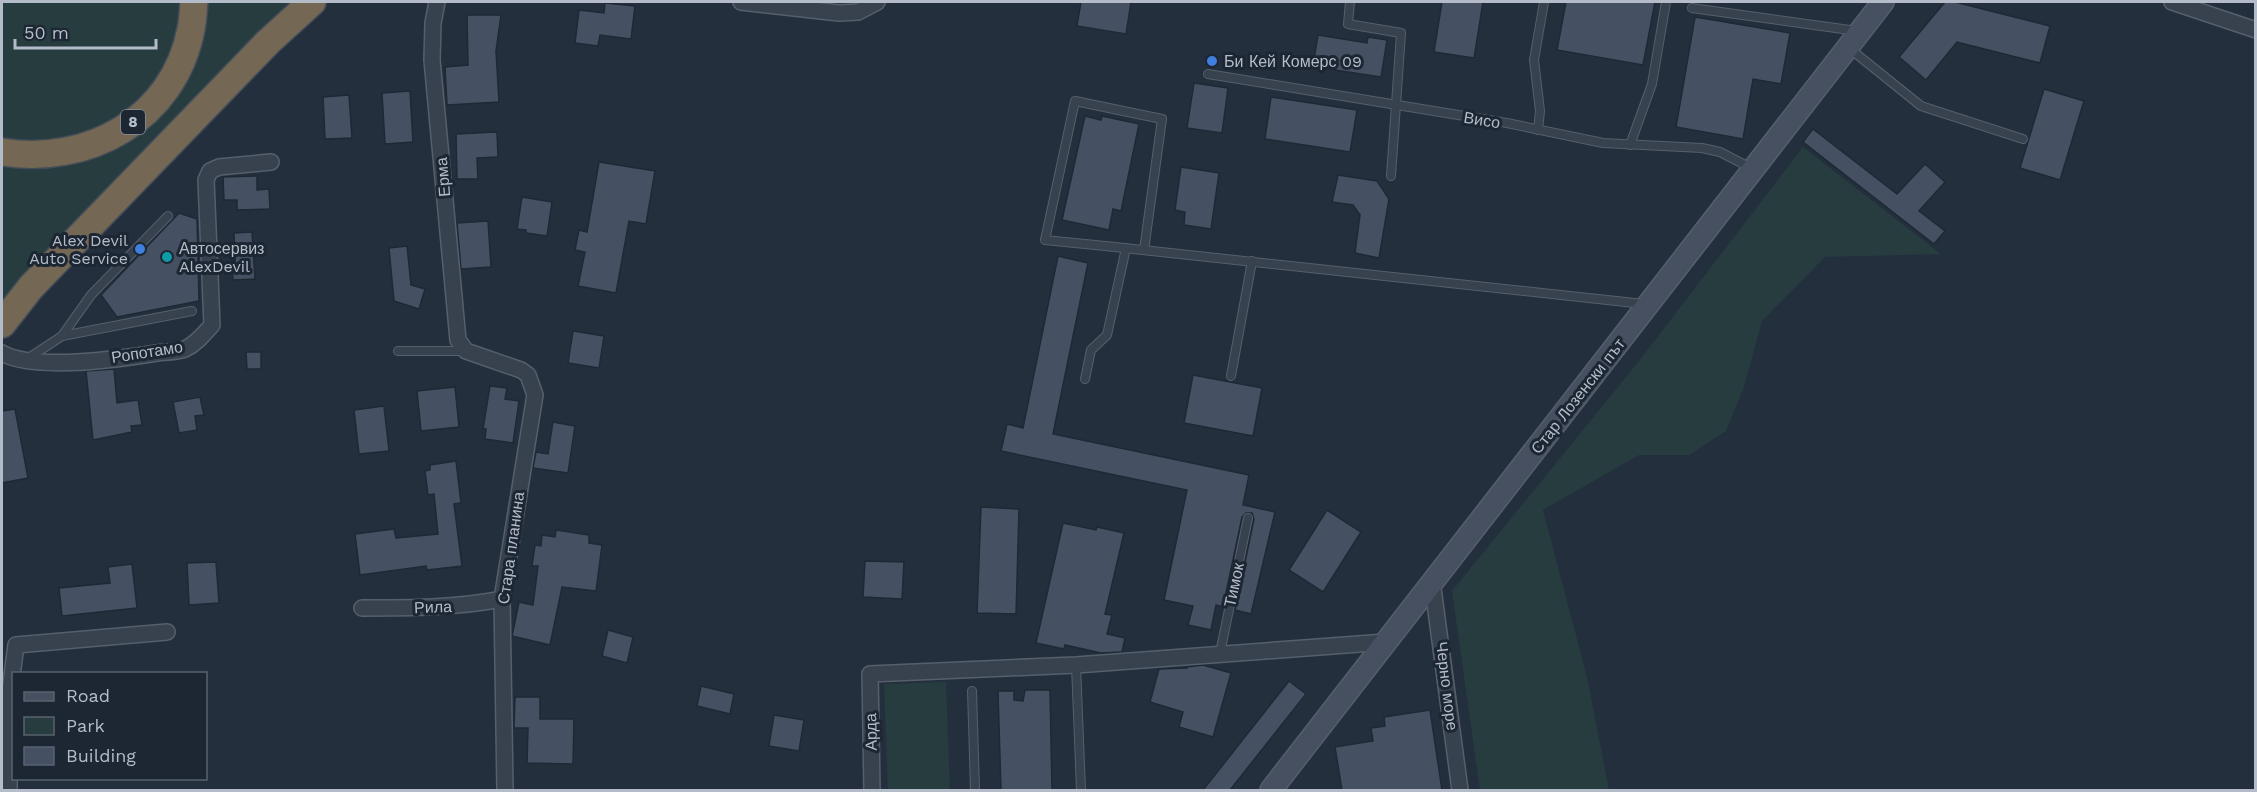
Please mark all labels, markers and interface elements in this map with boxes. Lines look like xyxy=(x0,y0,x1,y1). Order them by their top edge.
scale bar xyxy=(15,12,156,50)
text: 50 m xyxy=(24,22,69,43)
place label: Би Кей Комерс 09 xyxy=(1224,52,1362,71)
marker: Би Кей Комерс 09 xyxy=(1205,54,1219,68)
street label: Висо xyxy=(1462,108,1502,132)
road number: 8 xyxy=(121,110,145,134)
street label: Ерма xyxy=(432,156,454,197)
place label: Alex Devil Auto Service xyxy=(29,231,128,268)
place label: Автосервиз AlexDevil xyxy=(179,239,264,276)
marker: Alex Devil Auto Service xyxy=(133,242,147,256)
marker: Автосервиз AlexDevil xyxy=(160,250,174,264)
street label: Стар Лозенски път xyxy=(1527,334,1629,458)
street label: Ропотамо xyxy=(110,337,184,367)
street label: Стара планина xyxy=(494,491,528,605)
street label: Тимок xyxy=(1220,560,1248,609)
street label: Рила xyxy=(414,597,452,617)
street label: Черно море xyxy=(1432,640,1462,732)
legend xyxy=(12,672,207,780)
text: Road xyxy=(66,685,110,706)
street label: Арда xyxy=(861,713,881,751)
text: Park xyxy=(66,715,105,736)
text: Building xyxy=(66,745,136,766)

